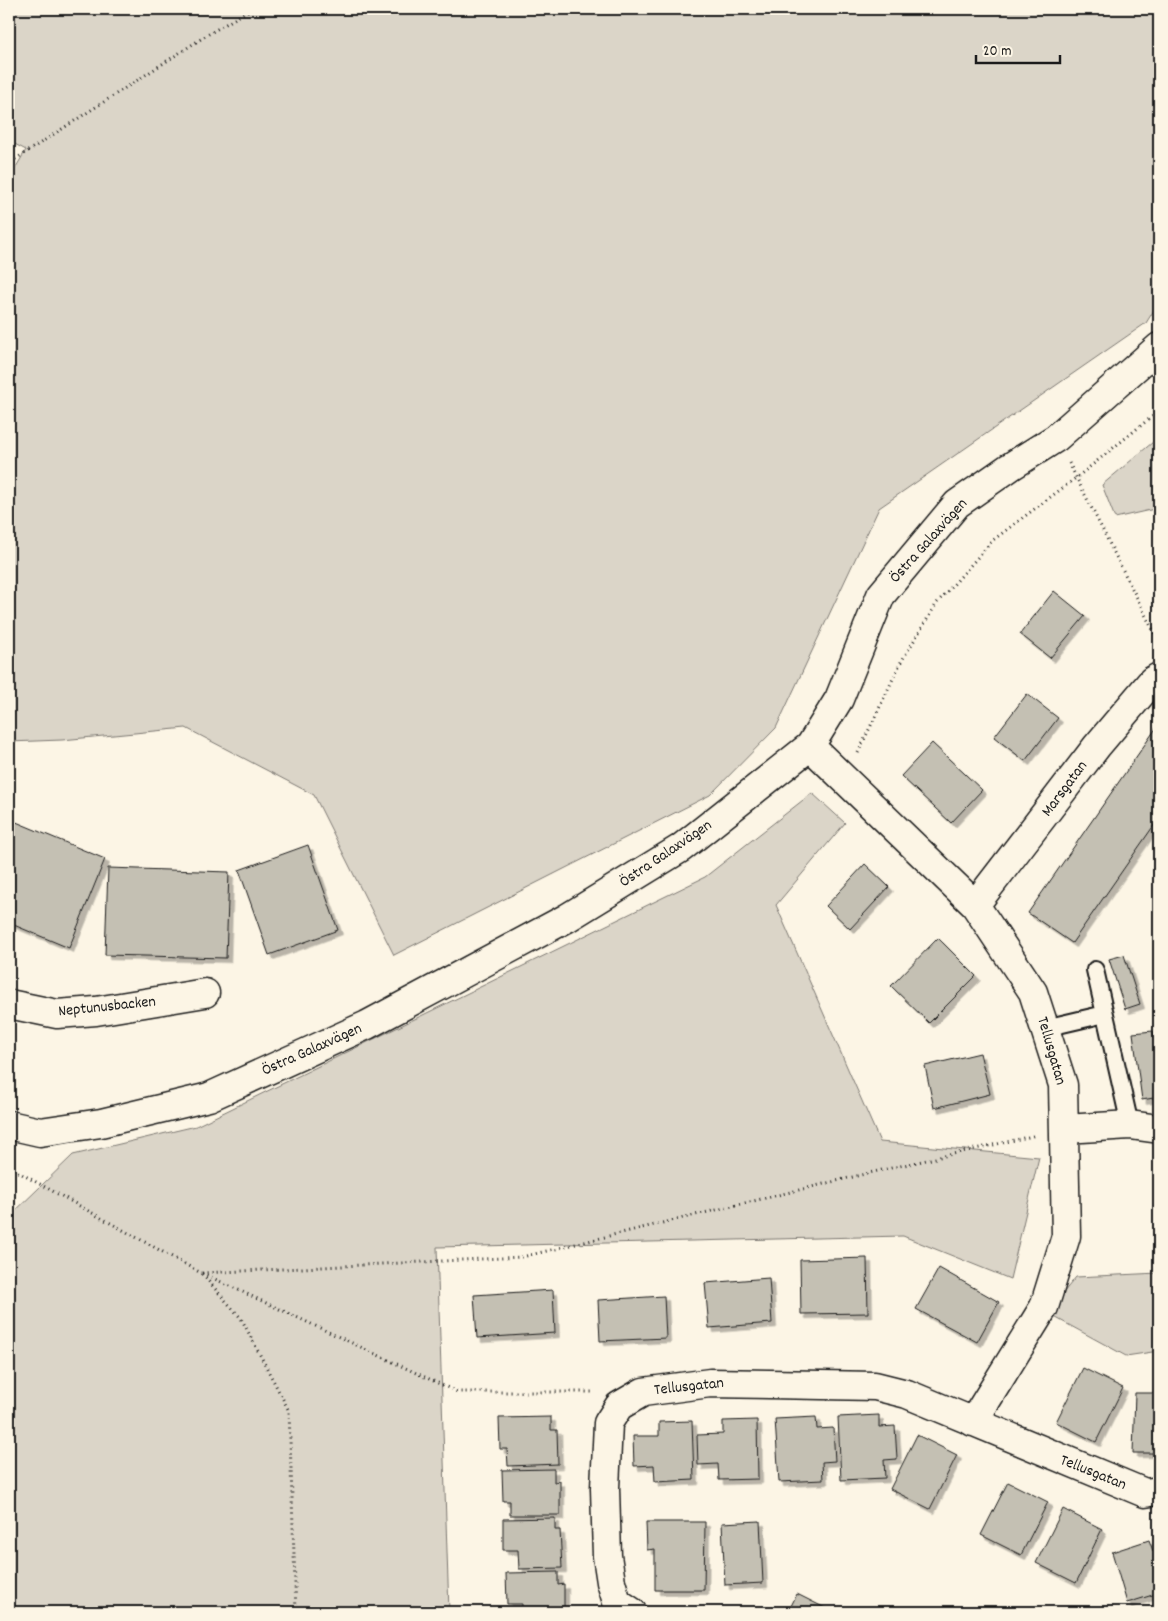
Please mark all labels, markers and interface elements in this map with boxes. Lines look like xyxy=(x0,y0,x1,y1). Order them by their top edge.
scale bar xyxy=(976,32,1059,64)
text: 20 m xyxy=(983,41,1011,63)
street label: Östra Galaxvägen xyxy=(885,493,973,589)
street label: Marsgatan xyxy=(1036,756,1094,822)
street label: Östra Galaxvägen xyxy=(615,814,717,894)
street label: Neptunusbacken xyxy=(57,990,157,1024)
street label: Tellusgatan xyxy=(1030,1014,1072,1088)
street label: Östra Galaxvägen xyxy=(258,1018,366,1082)
street label: Tellusgatan xyxy=(653,1372,725,1402)
street label: Tellusgatan xyxy=(1056,1449,1130,1497)

